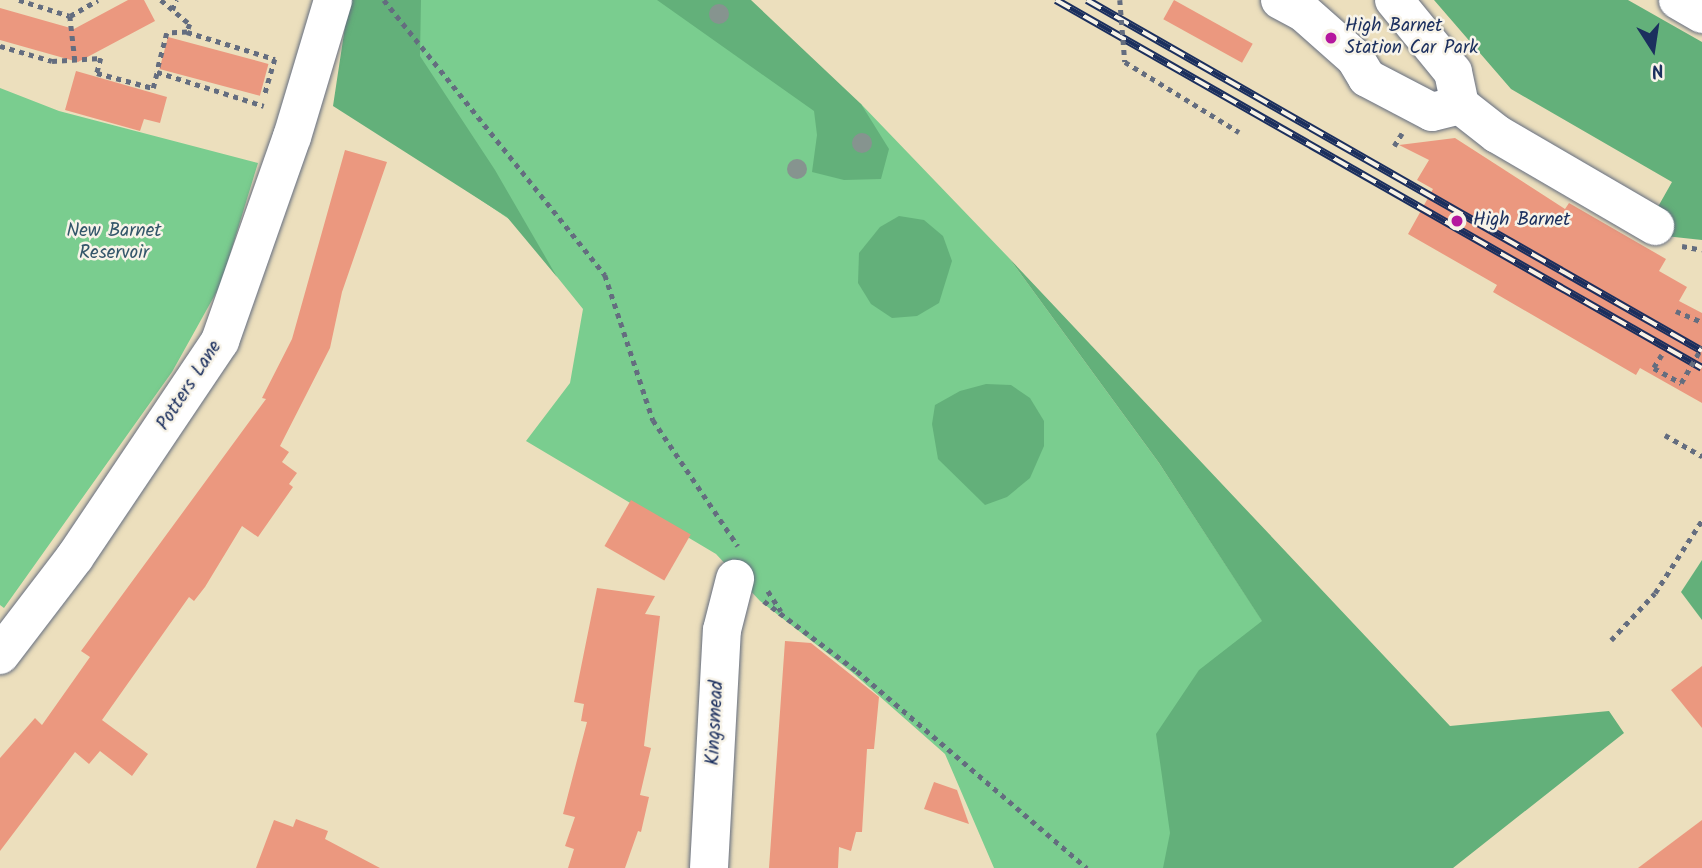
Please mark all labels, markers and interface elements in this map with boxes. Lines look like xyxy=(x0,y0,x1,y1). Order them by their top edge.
north arrow xyxy=(1618,14,1688,84)
place label: High Barnet Station Car Park xyxy=(1345,16,1478,60)
marker: High Barnet Station Car Park xyxy=(1323,30,1339,46)
text: N xyxy=(1648,54,1666,85)
place label: High Barnet xyxy=(1473,210,1570,232)
marker: High Barnet xyxy=(1447,211,1467,231)
park label: New Barnet Reservoir xyxy=(66,221,162,265)
street label: Potters Lane xyxy=(153,337,227,435)
street label: Kingsmead xyxy=(702,680,730,766)

